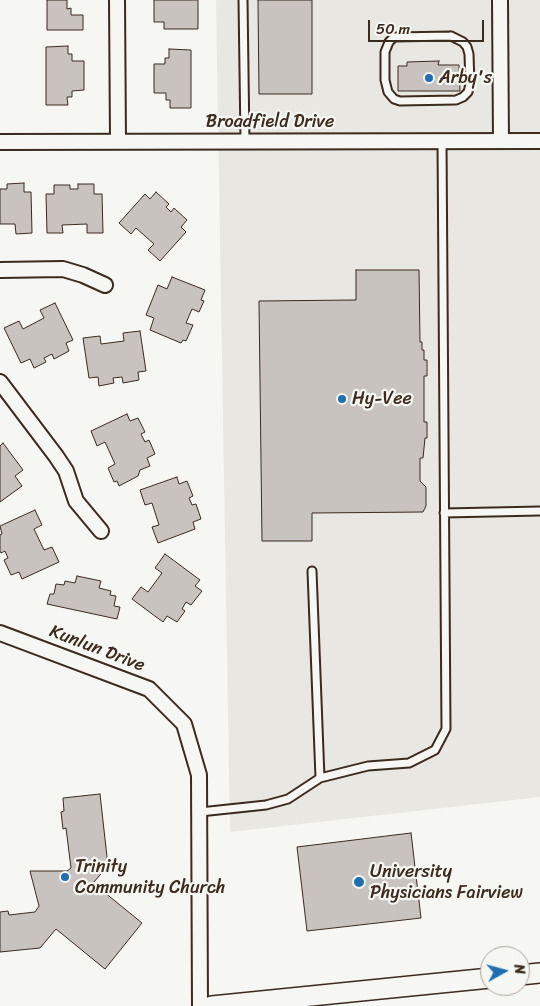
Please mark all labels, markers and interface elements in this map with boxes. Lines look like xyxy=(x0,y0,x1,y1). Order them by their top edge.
scale bar xyxy=(370,10,486,42)
text: 50 m xyxy=(376,16,410,42)
place label: Arby's xyxy=(439,67,492,89)
marker: Arby's xyxy=(423,72,435,84)
street label: Broadfield Drive xyxy=(206,111,334,133)
place label: Hy-Vee xyxy=(352,388,412,410)
marker: Hy-Vee xyxy=(336,393,348,405)
street label: Kunlun Drive xyxy=(46,621,148,677)
place label: Trinity Community Church xyxy=(75,856,225,899)
place label: University Physicians Fairview xyxy=(370,861,523,904)
marker: Trinity Community Church xyxy=(59,871,71,883)
marker: University Physicians Fairview xyxy=(352,875,366,889)
north arrow xyxy=(480,946,530,996)
text: N xyxy=(506,963,532,976)

